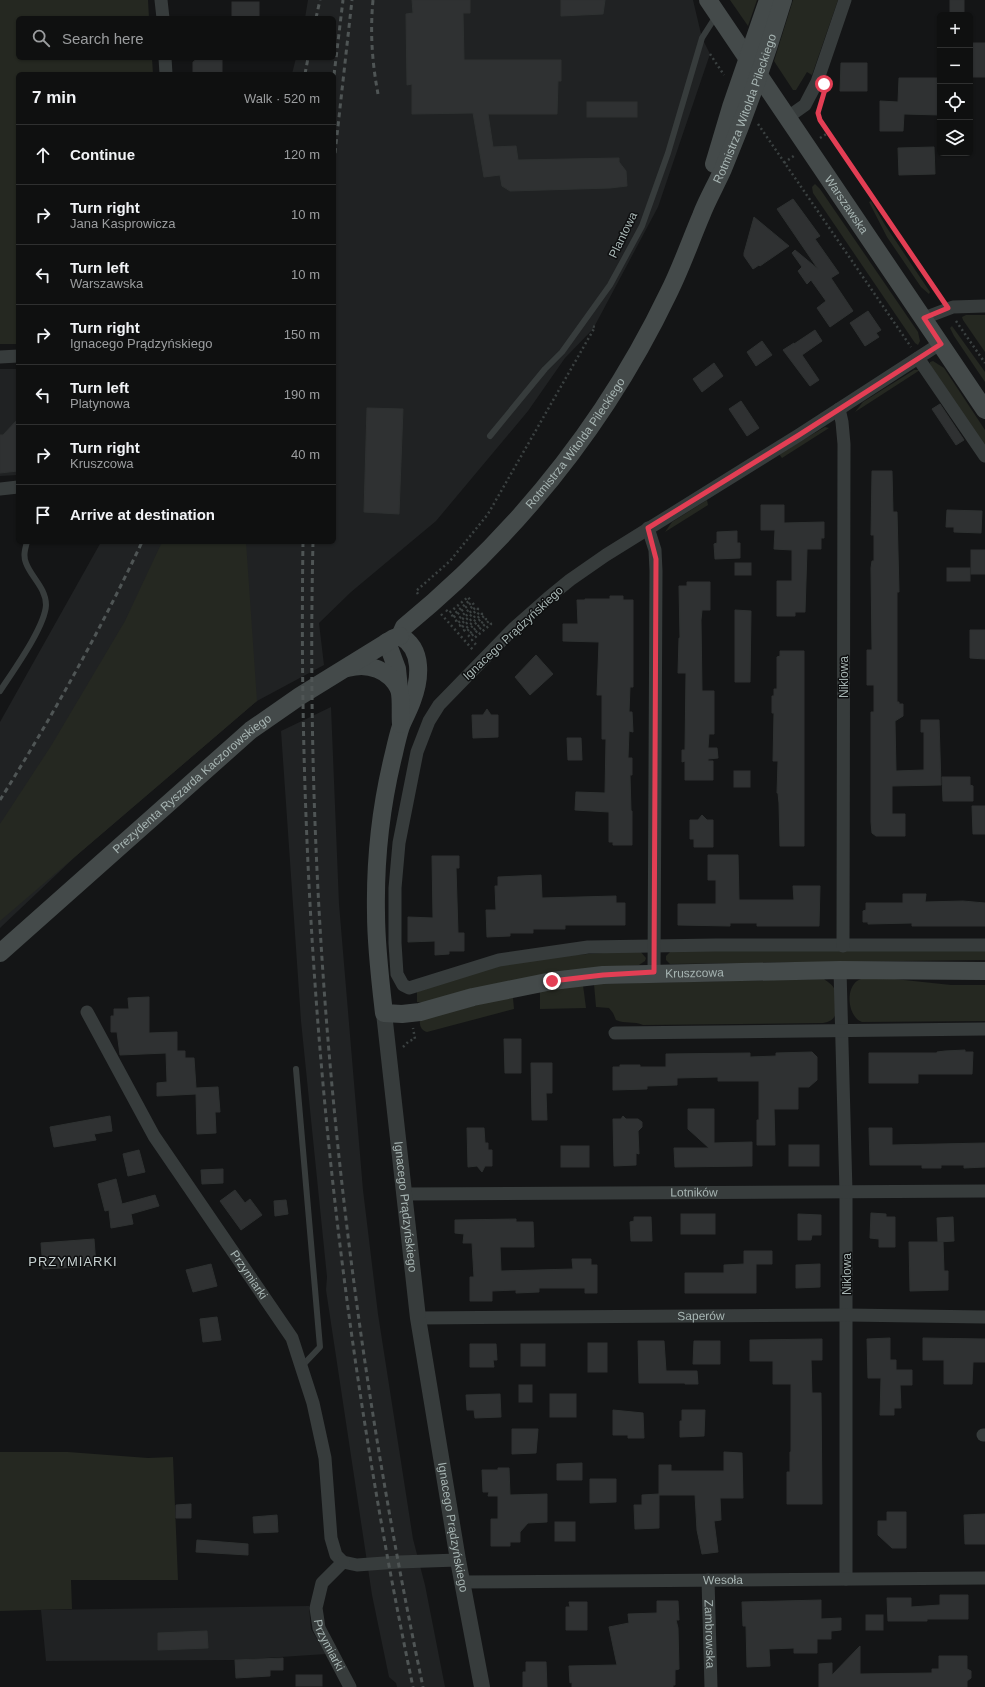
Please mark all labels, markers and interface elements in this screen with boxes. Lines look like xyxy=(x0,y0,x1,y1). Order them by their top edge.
map controls xyxy=(937,12,973,156)
button: + xyxy=(937,12,973,48)
search box xyxy=(16,16,336,60)
icon: search xyxy=(30,27,52,49)
text: Search here xyxy=(62,30,144,47)
street label: Rotmistrza Witolda Pileckiego xyxy=(710,32,779,186)
button: − xyxy=(937,48,973,84)
route start xyxy=(815,75,833,93)
button: locate xyxy=(937,84,973,120)
text: 7 min xyxy=(32,88,76,107)
text: Walk · 520 m xyxy=(244,91,320,106)
button: layers xyxy=(937,120,973,156)
icon: ahead xyxy=(32,144,54,166)
text: Continue xyxy=(70,146,135,163)
text: 120 m xyxy=(284,147,320,162)
street label: Warszawska xyxy=(822,173,871,237)
text: Turn right xyxy=(70,199,140,216)
icon: right xyxy=(32,204,54,226)
text: 10 m xyxy=(291,207,320,222)
street label: Plantowa xyxy=(606,209,640,260)
text: Jana Kasprowicza xyxy=(70,216,176,231)
text: Turn left xyxy=(70,259,129,276)
icon: left xyxy=(32,264,54,286)
text: 10 m xyxy=(291,267,320,282)
text: Warszawska xyxy=(70,276,143,291)
text: Turn right xyxy=(70,319,140,336)
icon: right xyxy=(32,324,54,346)
text: 150 m xyxy=(284,327,320,342)
text: Ignacego Prądzyńskiego xyxy=(70,336,212,351)
street label: Rotmistrza Witolda Pileckiego xyxy=(523,375,628,512)
text: Turn left xyxy=(70,379,129,396)
icon: left xyxy=(32,384,54,406)
text: 190 m xyxy=(284,387,320,402)
text: Platynowa xyxy=(70,396,130,411)
text: Turn right xyxy=(70,439,140,456)
icon: right xyxy=(32,444,54,466)
text: 40 m xyxy=(291,447,320,462)
text: Kruszcowa xyxy=(70,456,134,471)
icon: arrive xyxy=(32,504,54,526)
text: Arrive at destination xyxy=(70,506,215,523)
street label: Ignacego Prądzyńskiego xyxy=(460,583,566,683)
street label: Niklowa xyxy=(837,656,851,698)
street label: Prezydenta Ryszarda Kaczorowskiego xyxy=(110,711,274,857)
street label: Kruszcowa xyxy=(665,965,724,981)
route end xyxy=(543,972,561,990)
street label: Ignacego Prądzyńskiego xyxy=(391,1141,420,1273)
street label: Lotników xyxy=(670,1185,718,1200)
street label: Przymiarki xyxy=(227,1248,270,1302)
street label: Niklowa xyxy=(840,1253,854,1295)
district label: PRZYMIARKI xyxy=(28,1254,118,1269)
street label: Saperów xyxy=(677,1309,725,1323)
street label: Ignacego Prądzyńskiego xyxy=(435,1461,471,1594)
street label: Wesoła xyxy=(703,1573,743,1587)
street label: Zambrowska xyxy=(702,1599,717,1669)
street label: Przymiarki xyxy=(311,1618,347,1673)

